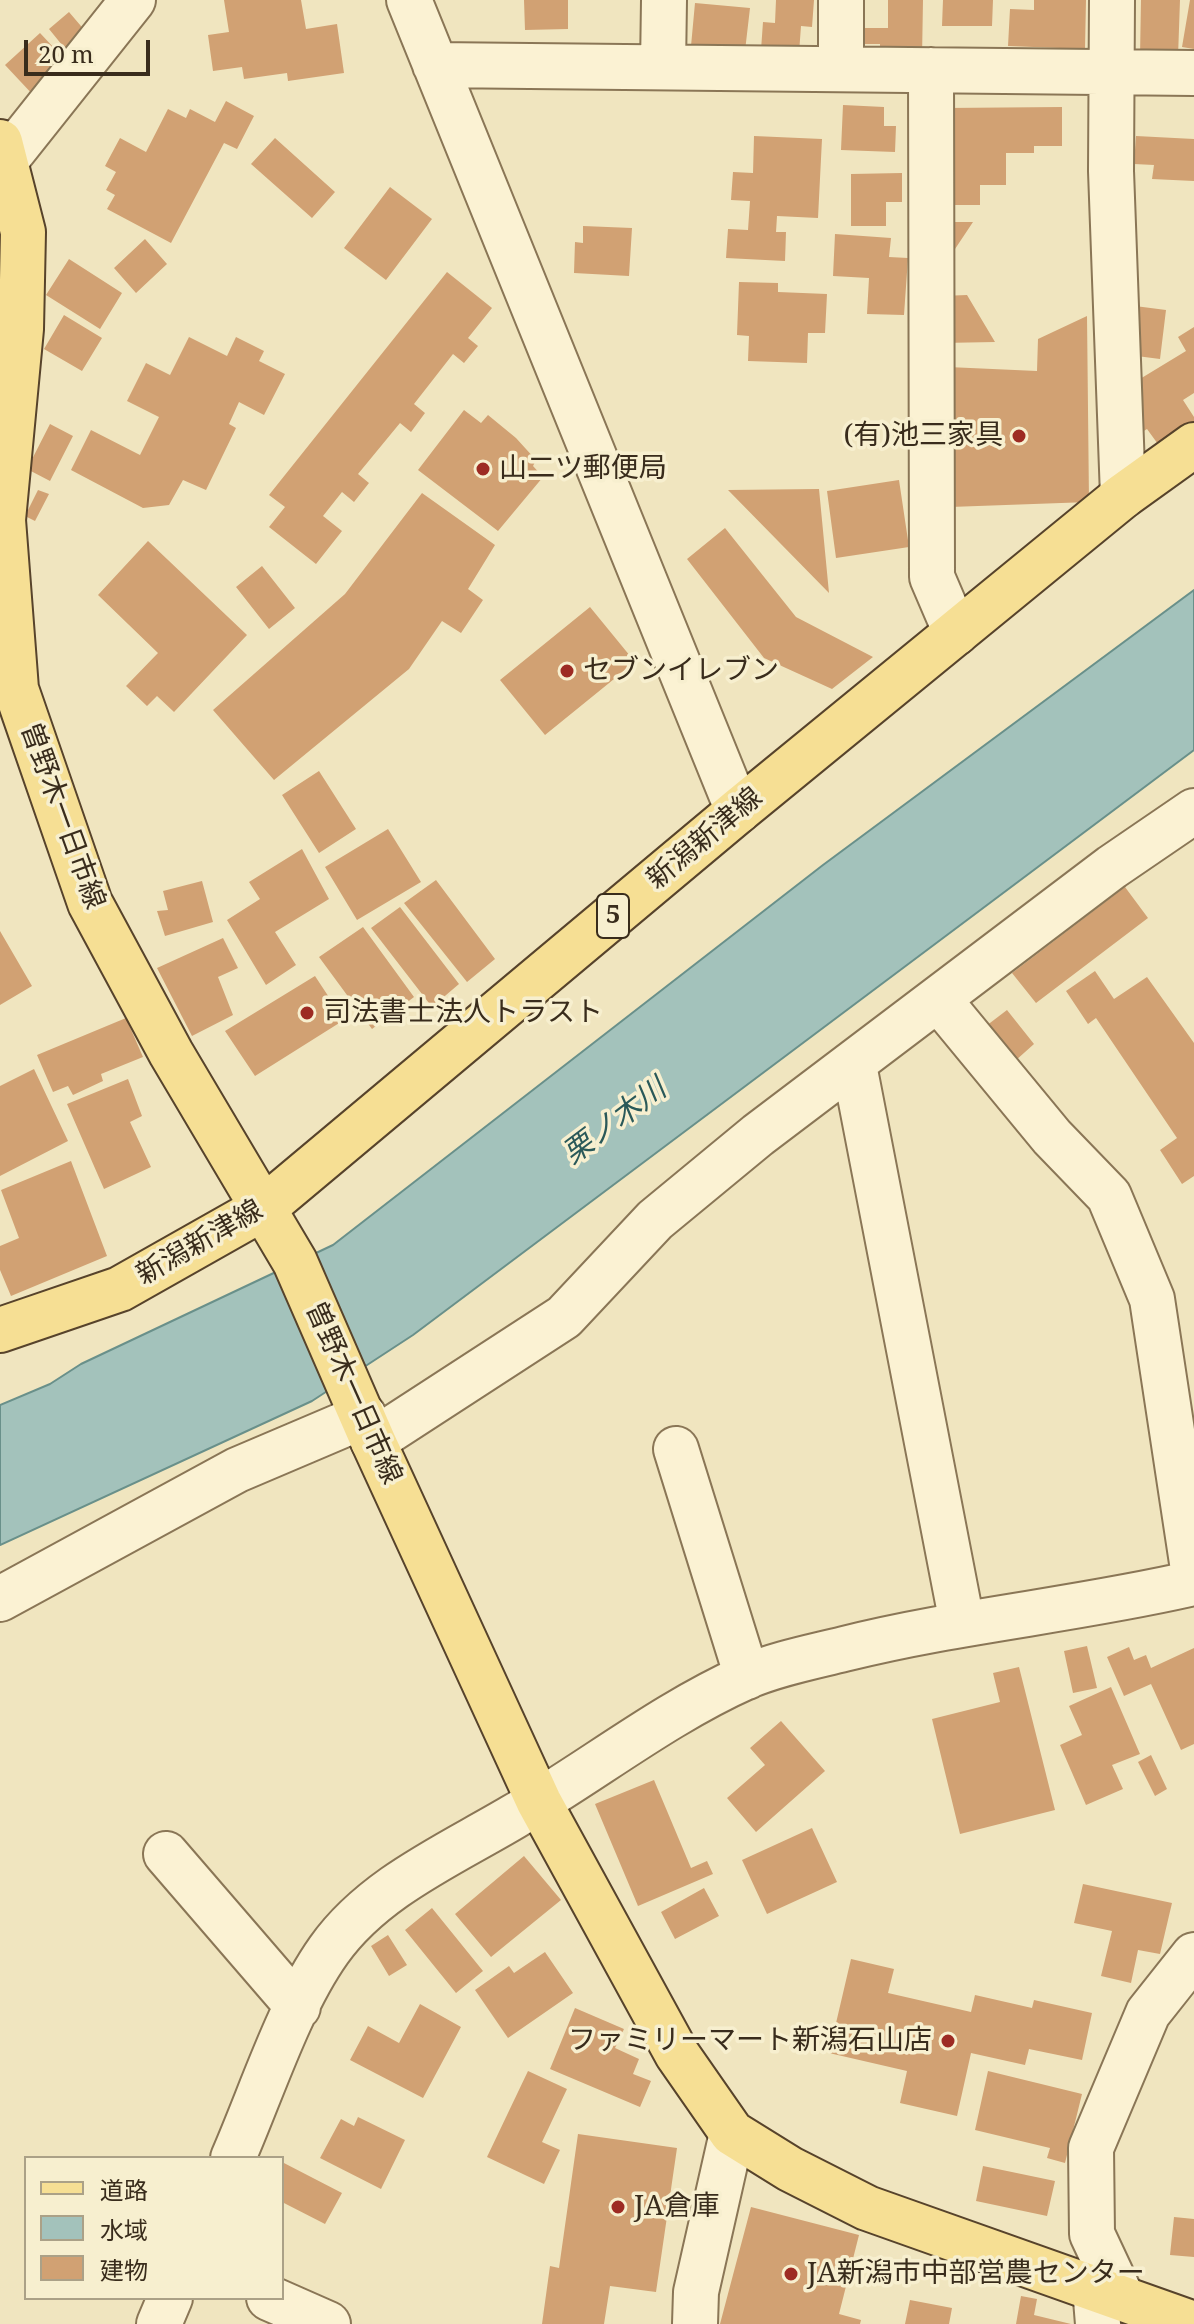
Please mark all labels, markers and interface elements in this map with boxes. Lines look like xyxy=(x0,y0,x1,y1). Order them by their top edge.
scale bar xyxy=(28,24,154,74)
text: 20 m xyxy=(38,37,94,70)
place label: (有)池三家具 xyxy=(844,419,1003,453)
marker: (有)池三家具 xyxy=(1010,427,1028,445)
place label: 山二ツ郵便局 xyxy=(499,452,667,486)
marker: 山二ツ郵便局 xyxy=(474,460,492,478)
place label: セブンイレブン xyxy=(583,654,779,688)
marker: セブンイレブン xyxy=(558,662,576,680)
street label: 曽野木一日市線 xyxy=(13,718,111,914)
street label: 新潟新津線 xyxy=(641,781,769,897)
road number: 5 xyxy=(597,894,629,938)
place label: 司法書士法人トラスト xyxy=(323,996,603,1030)
marker: 司法書士法人トラスト xyxy=(298,1004,316,1022)
water label: 栗ノ木川 xyxy=(556,1072,674,1172)
street label: 新潟新津線 xyxy=(131,1193,269,1293)
street label: 曽野木一日市線 xyxy=(298,1297,408,1489)
place label: ファミリーマート新潟石山店 xyxy=(568,2024,932,2058)
marker: ファミリーマート新潟石山店 xyxy=(939,2032,957,2050)
legend xyxy=(24,2156,284,2300)
text: 道路 xyxy=(100,2173,148,2206)
place label: JA倉庫 xyxy=(634,2190,720,2224)
marker: JA倉庫 xyxy=(609,2198,627,2216)
text: 水域 xyxy=(100,2213,148,2246)
text: 建物 xyxy=(100,2253,148,2286)
place label: JA新潟市中部営農センター xyxy=(807,2257,1145,2291)
marker: JA新潟市中部営農センター xyxy=(782,2265,800,2283)

